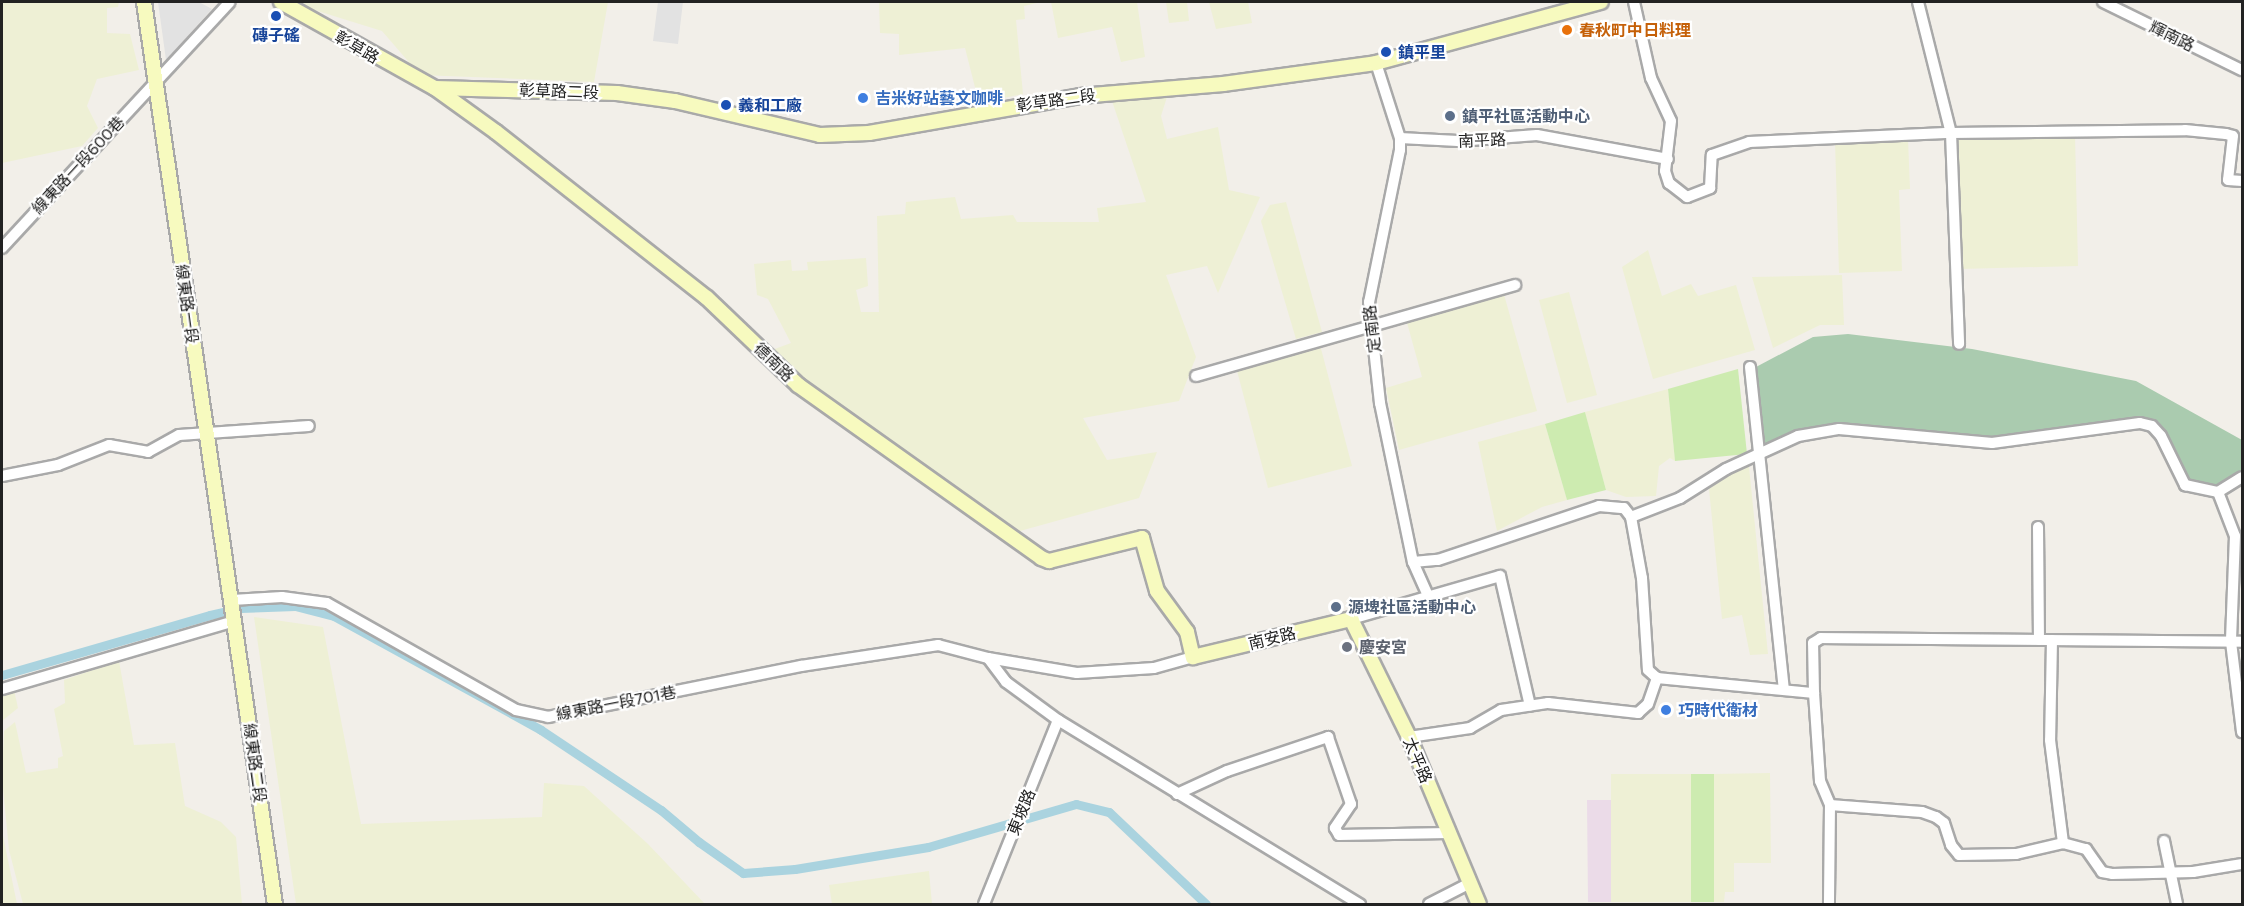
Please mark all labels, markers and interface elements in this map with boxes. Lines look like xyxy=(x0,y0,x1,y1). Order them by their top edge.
marker: 磚子磘 xyxy=(269,9,283,23)
street label: 輝南路 xyxy=(2146,17,2198,55)
place label: 春秋町中日料理 xyxy=(1579,20,1691,40)
marker: 春秋町中日料理 xyxy=(1560,23,1574,37)
place label: 磚子磘 xyxy=(252,25,300,45)
street label: 彰草路 xyxy=(331,27,383,67)
place label: 鎮平里 xyxy=(1398,42,1446,62)
marker: 鎮平里 xyxy=(1379,45,1393,59)
street label: 彰草路二段 xyxy=(519,80,599,102)
street label: 彰草路二段 xyxy=(1015,85,1097,115)
place label: 吉米好站藝文咖啡 xyxy=(875,88,1003,108)
marker: 吉米好站藝文咖啡 xyxy=(856,91,870,105)
place label: 義和工廠 xyxy=(738,95,802,115)
marker: 義和工廠 xyxy=(719,98,733,112)
place label: 鎮平社區活動中心 xyxy=(1462,106,1590,126)
marker: 鎮平社區活動中心 xyxy=(1443,109,1457,123)
street label: 線東路一段600巷 xyxy=(28,112,128,218)
street label: 南平路 xyxy=(1458,130,1506,150)
street label: 線東路一段 xyxy=(172,263,202,345)
street label: 定南路 xyxy=(1360,304,1384,354)
street label: 德南路 xyxy=(750,338,798,386)
place label: 源埤社區活動中心 xyxy=(1348,597,1476,617)
marker: 源埤社區活動中心 xyxy=(1329,600,1343,614)
street label: 南安路 xyxy=(1246,623,1298,653)
place label: 慶安宮 xyxy=(1359,637,1407,657)
marker: 慶安宮 xyxy=(1340,640,1354,654)
street label: 線東路一段701巷 xyxy=(554,682,678,724)
place label: 巧時代衛材 xyxy=(1678,700,1758,720)
marker: 巧時代衛材 xyxy=(1659,703,1673,717)
street label: 線東路二段 xyxy=(240,722,270,804)
street label: 太平路 xyxy=(1400,734,1436,786)
street label: 東坡路 xyxy=(1003,786,1039,838)

